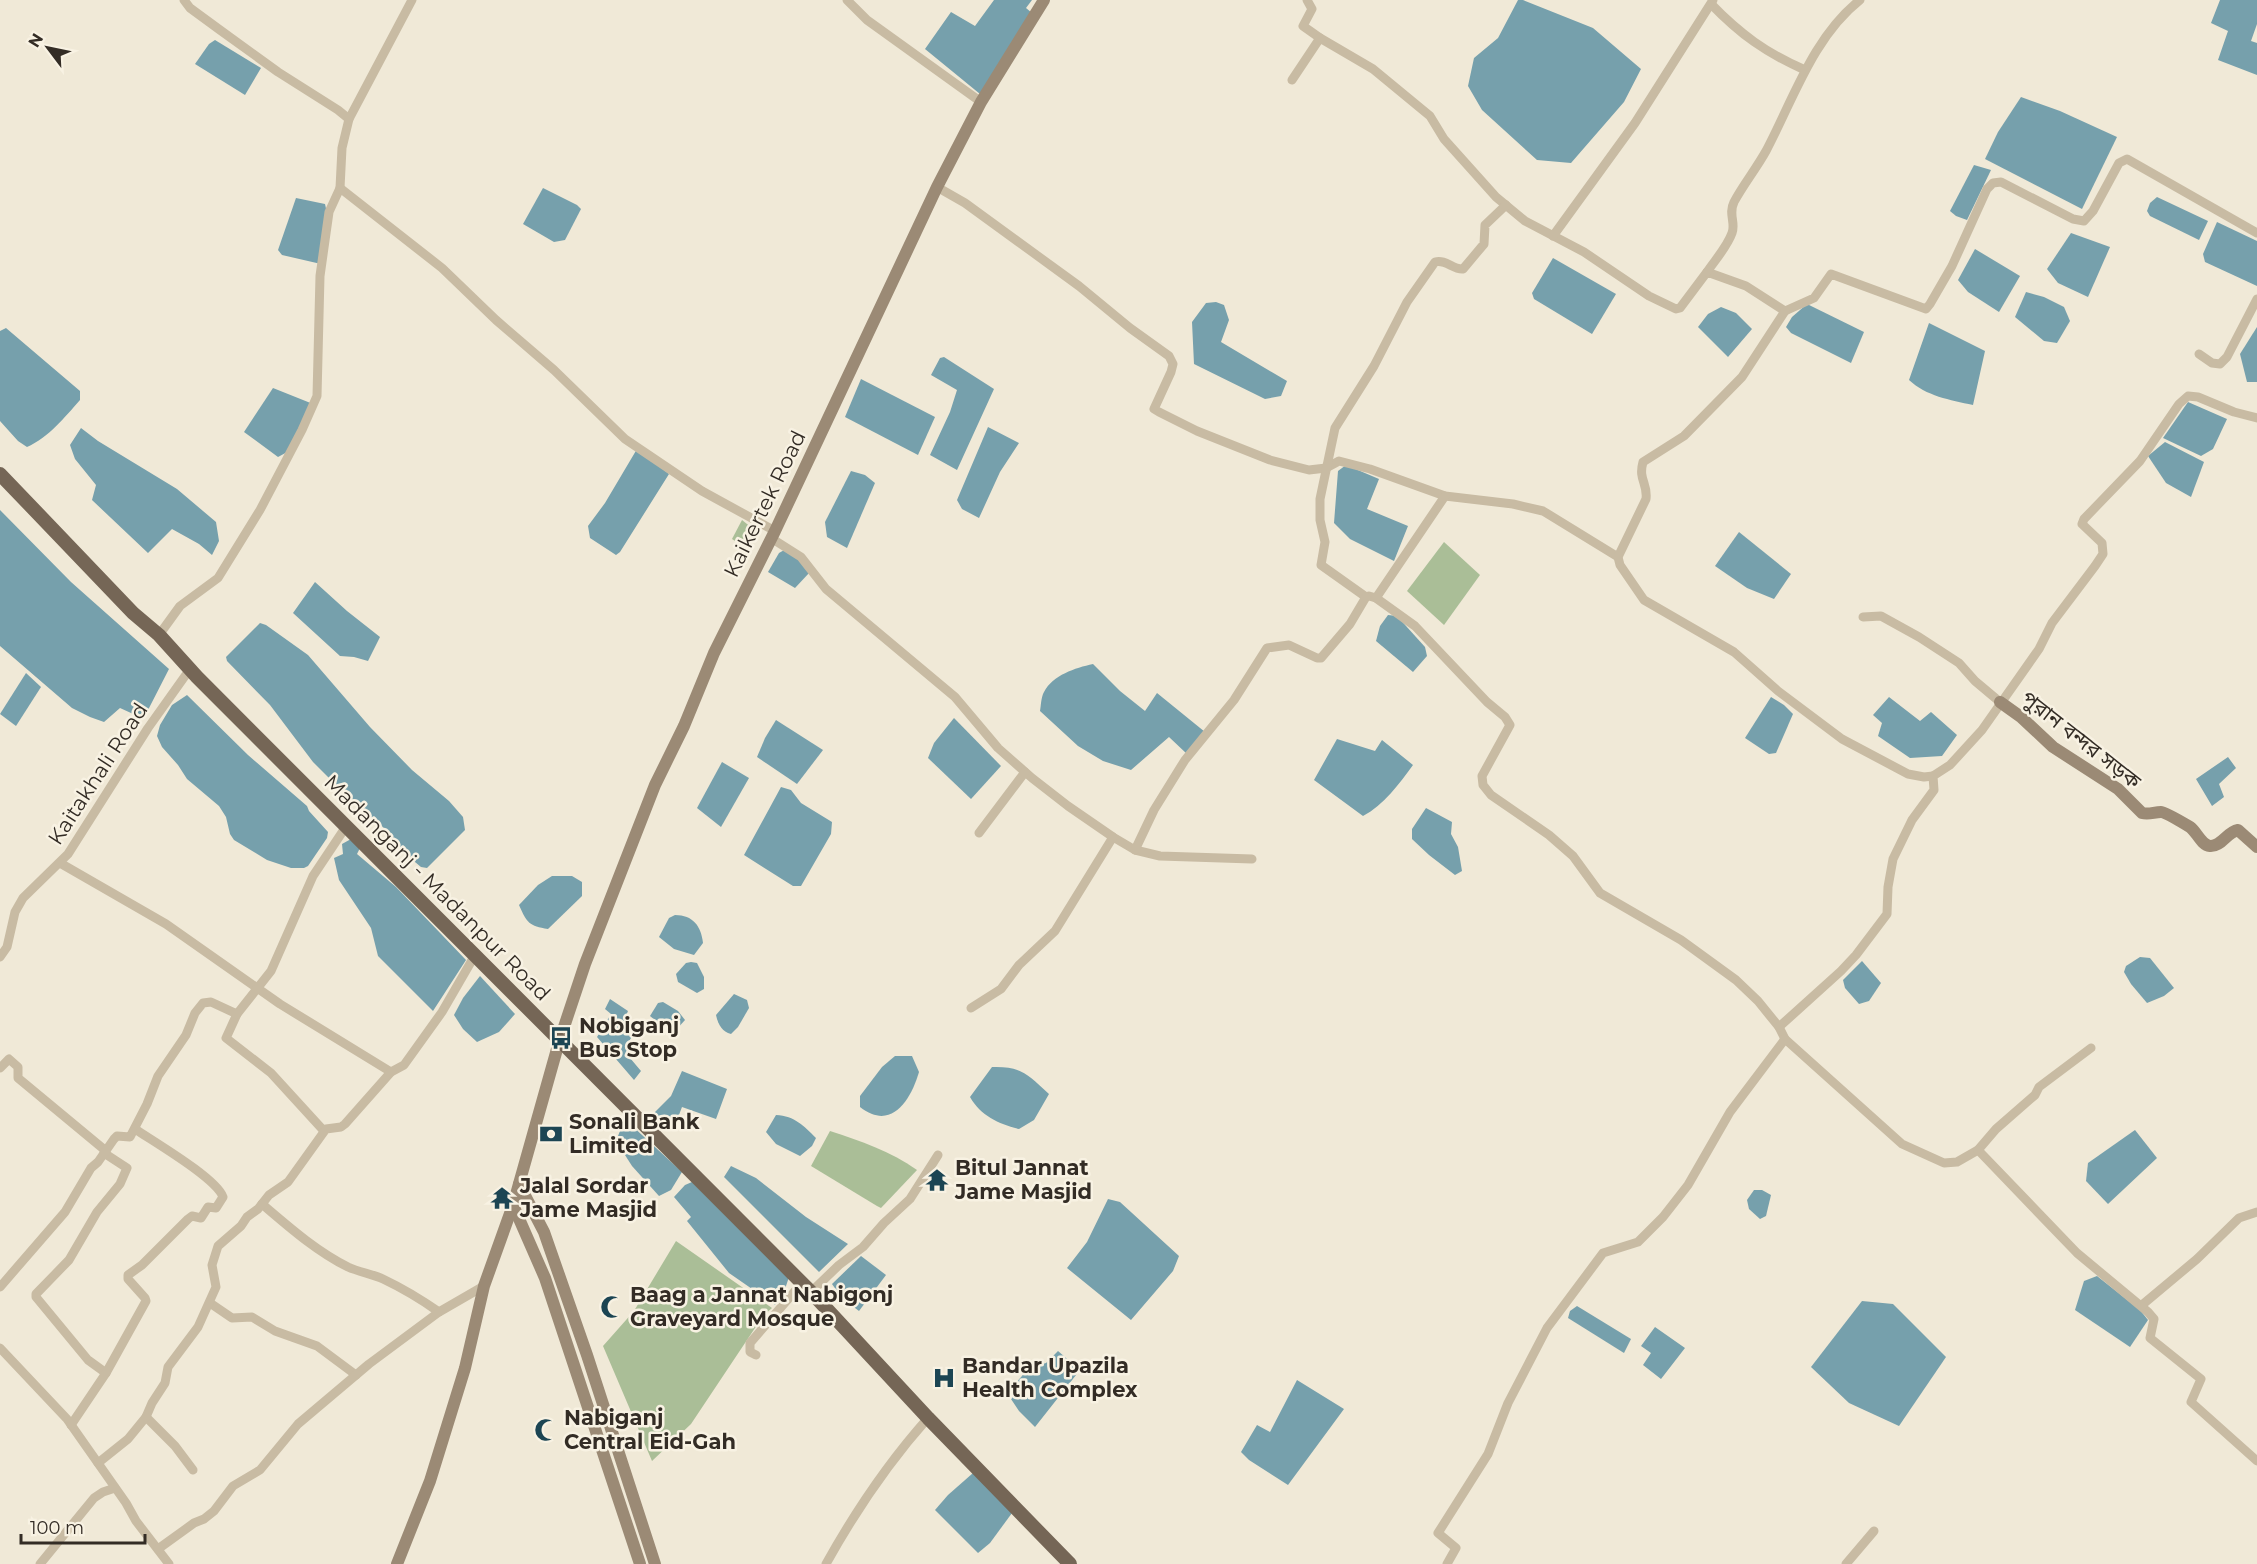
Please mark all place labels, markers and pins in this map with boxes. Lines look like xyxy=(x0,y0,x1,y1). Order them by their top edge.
place label: Nobiganj Bus Stop xyxy=(579,1013,679,1062)
bus stop icon: Nobiganj Bus Stop xyxy=(548,1025,574,1051)
place label: Sonali Bank Limited xyxy=(569,1109,700,1158)
bank icon: Sonali Bank Limited xyxy=(538,1121,564,1147)
place label: Bitul Jannat Jame Masjid xyxy=(954,1155,1092,1204)
temple icon: Bitul Jannat Jame Masjid xyxy=(924,1167,950,1193)
place label: Jalal Sordar Jame Masjid xyxy=(519,1173,657,1222)
temple icon: Jalal Sordar Jame Masjid xyxy=(489,1185,515,1211)
place label: Baag a Jannat Nabigonj Graveyard Mosque xyxy=(630,1282,893,1331)
mosque icon: Baag a Jannat Nabigonj Graveyard Mosque xyxy=(599,1294,625,1320)
place label: Bandar Upazila Health Complex xyxy=(962,1353,1138,1402)
hospital icon: Bandar Upazila Health Complex xyxy=(931,1365,957,1391)
place label: Nabiganj Central Eid-Gah xyxy=(564,1405,736,1454)
mosque icon: Nabiganj Central Eid-Gah xyxy=(533,1417,559,1443)

